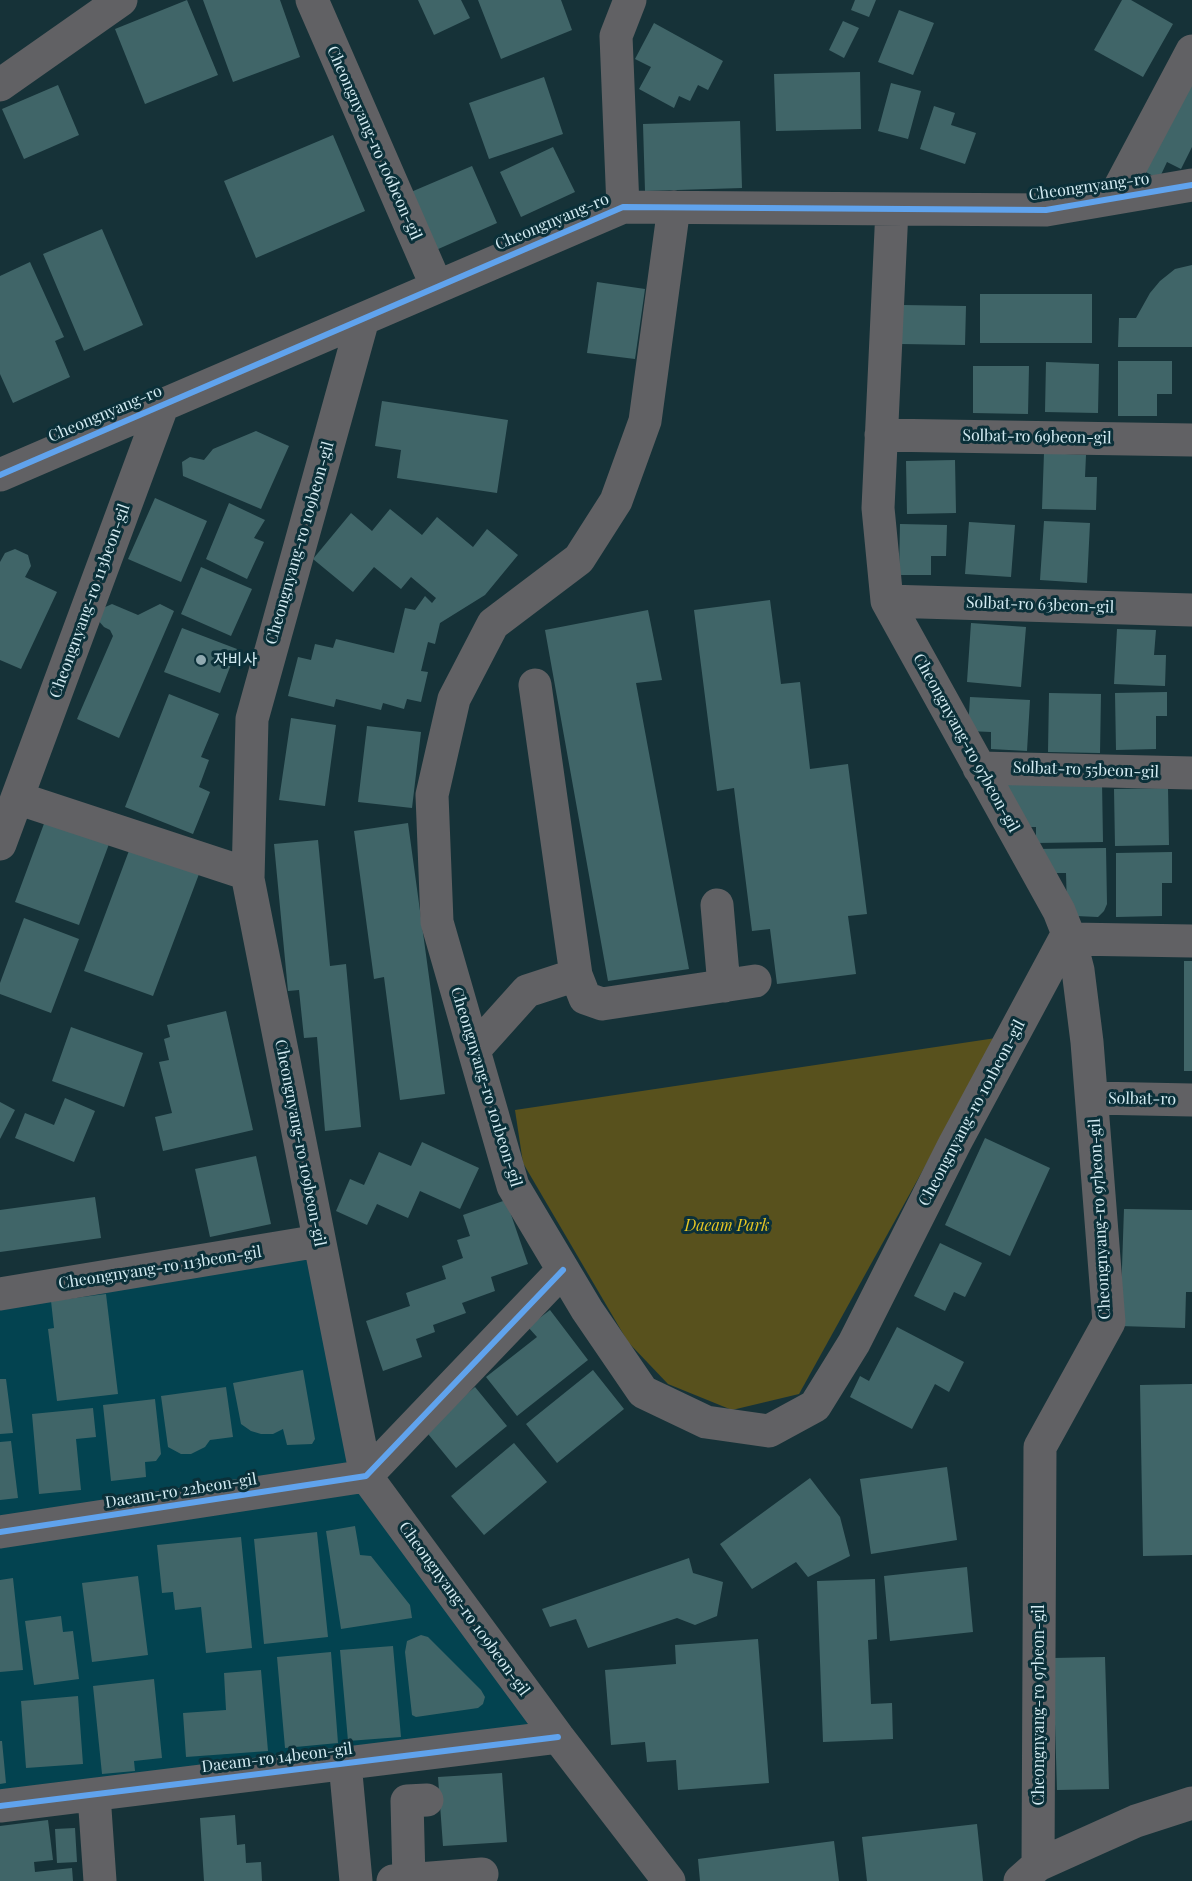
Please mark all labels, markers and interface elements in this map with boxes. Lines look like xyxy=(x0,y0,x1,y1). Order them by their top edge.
street label: Cheongnyang-ro 106beon-gil xyxy=(322,43,426,243)
street label: Cheongnyang-ro xyxy=(1027,169,1151,205)
street label: Cheongnyang-ro xyxy=(492,189,612,255)
street label: Cheongnyang-ro xyxy=(45,381,165,447)
street label: Solbat-ro 69beon-gil xyxy=(962,426,1112,448)
street label: Cheongnyang-ro 109beon-gil xyxy=(262,439,338,647)
street label: Cheongnyang-ro 113beon-gil xyxy=(46,501,134,701)
street label: Solbat-ro 63beon-gil xyxy=(965,593,1115,617)
place label: 자비사 xyxy=(213,650,257,670)
street label: Cheongnyang-ro 97beon-gil xyxy=(909,650,1023,836)
marker: 자비사 xyxy=(194,653,208,667)
street label: Solbat-ro 55beon-gil xyxy=(1013,758,1159,782)
street label: Cheongnyang-ro 101beon-gil xyxy=(446,985,526,1189)
street label: Cheongnyang-ro 101beon-gil xyxy=(915,1017,1029,1209)
street label: Cheongnyang-ro 109beon-gil xyxy=(271,1038,329,1248)
street label: Solbat-ro xyxy=(1108,1089,1176,1109)
street label: Cheongnyang-ro 97beon-gil xyxy=(1085,1118,1115,1320)
park label: Daeam Park xyxy=(685,1216,769,1236)
street label: Cheongnyang-ro 113beon-gil xyxy=(57,1242,263,1294)
street label: Daeam-ro 22beon-gil xyxy=(104,1470,258,1512)
street label: Cheongnyang-ro 109beon-gil xyxy=(394,1518,534,1700)
street label: Cheongnyang-ro 97beon-gil xyxy=(1029,1604,1049,1806)
street label: Daeam-ro 14beon-gil xyxy=(200,1739,354,1777)

